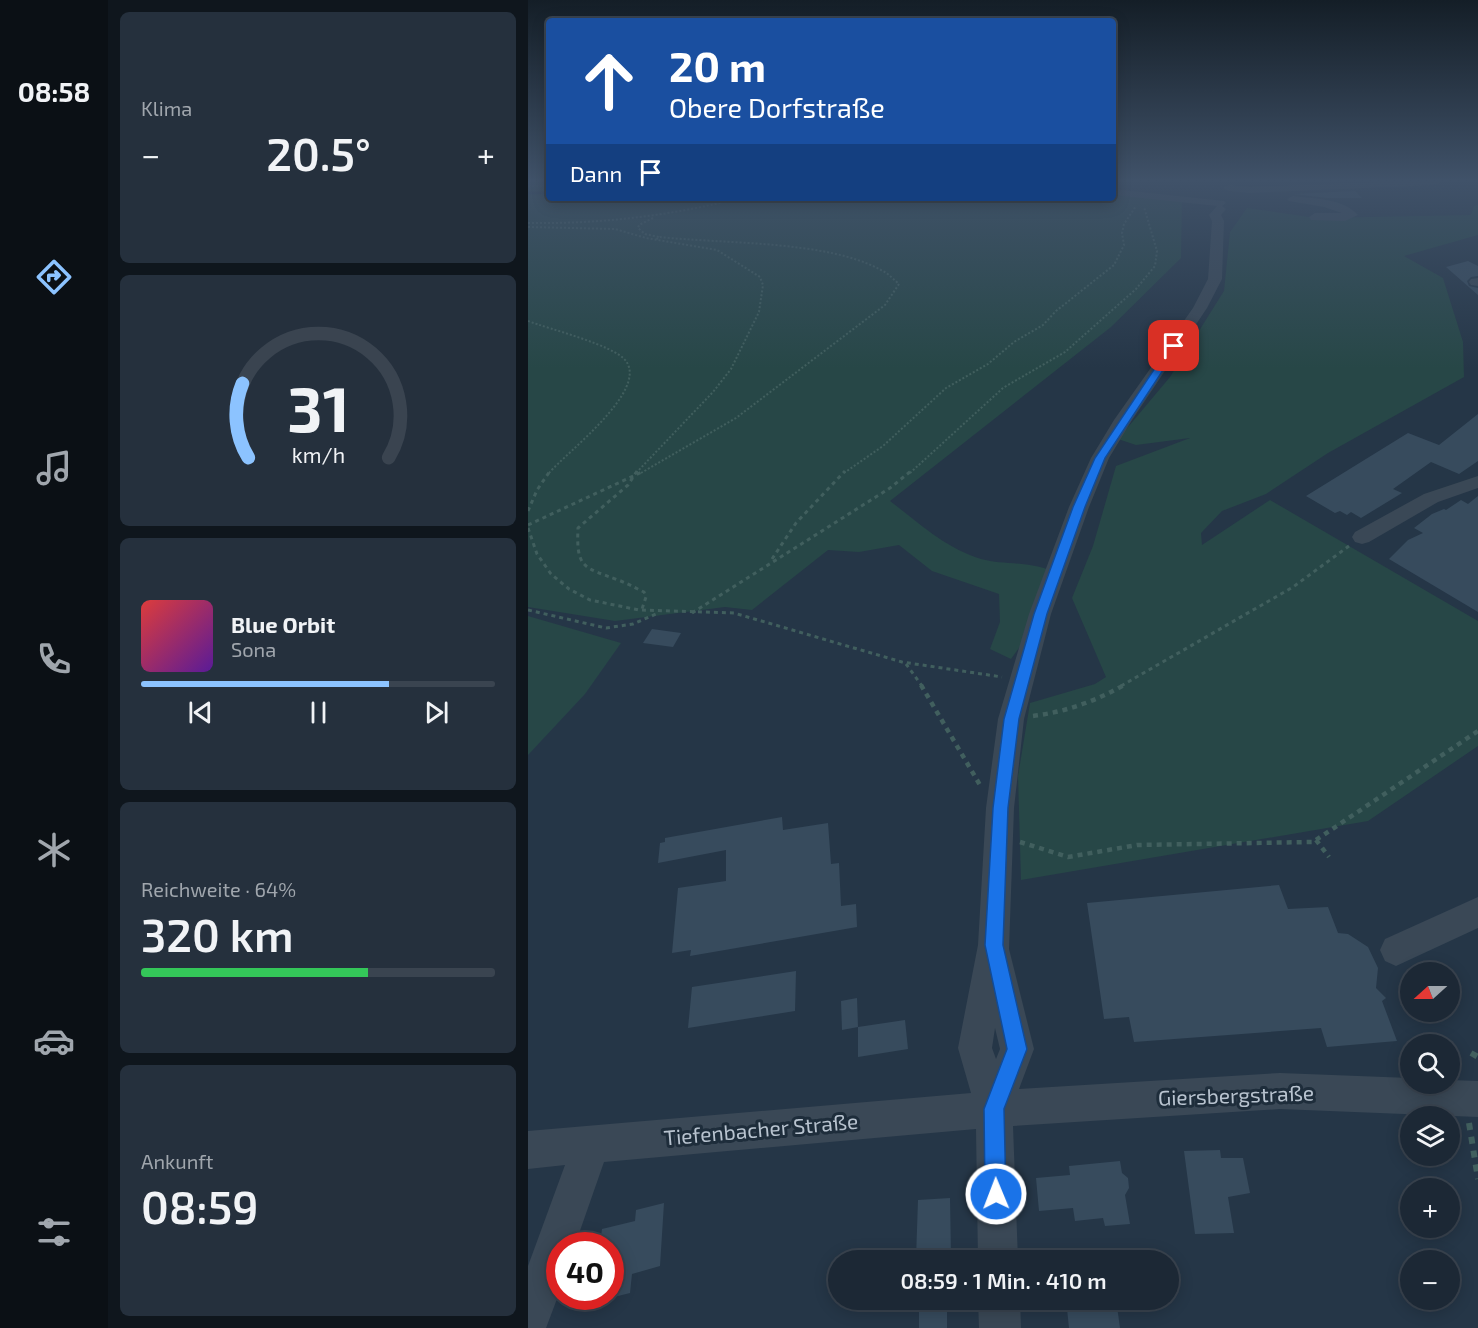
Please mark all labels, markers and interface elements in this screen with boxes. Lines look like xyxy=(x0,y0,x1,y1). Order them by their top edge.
text: 20 m xyxy=(669,40,766,90)
icon: ahead xyxy=(570,42,648,120)
text: 08:58 xyxy=(18,75,90,107)
text: Obere Dorfstraße xyxy=(669,91,885,123)
text: Klima xyxy=(141,96,192,120)
text: 20.5° xyxy=(266,126,371,180)
text: − xyxy=(141,134,160,174)
text: + xyxy=(477,134,495,174)
icon: arrive xyxy=(634,156,667,189)
text: Dann xyxy=(570,160,622,186)
icon: directions xyxy=(33,256,75,298)
pin xyxy=(1148,320,1199,371)
icon: arrive xyxy=(1157,329,1190,362)
text: 31 xyxy=(287,370,349,445)
text: km/h xyxy=(291,442,345,467)
icon: music xyxy=(33,447,75,489)
text: Blue Orbit xyxy=(231,611,335,637)
text: Sona xyxy=(231,637,276,661)
icon: phone xyxy=(33,638,75,680)
icon: previous xyxy=(184,696,217,729)
icon: pause xyxy=(302,696,335,729)
icon: next xyxy=(420,696,453,729)
icon: climate xyxy=(33,829,75,871)
text: Reichweite · 64% xyxy=(141,877,296,901)
text: 320 km xyxy=(141,907,294,961)
north arrow xyxy=(1400,962,1460,1022)
map controls xyxy=(1400,962,1460,1310)
icon: car xyxy=(33,1020,75,1062)
button: search xyxy=(1400,1034,1460,1094)
street label: Giersbergstraße xyxy=(1157,1079,1314,1110)
button: layers xyxy=(1400,1106,1460,1166)
street label: Tiefenbacher Straße xyxy=(663,1108,859,1149)
text: Ankunft xyxy=(141,1149,213,1173)
position arrow xyxy=(964,1162,1028,1226)
button: + xyxy=(1400,1178,1460,1238)
text: 08:59 xyxy=(141,1179,258,1233)
icon: filters xyxy=(33,1211,75,1253)
speed limit sign: 40 xyxy=(546,1232,624,1310)
button: − xyxy=(1400,1250,1460,1310)
text: 08:59 · 1 Min. · 410 m xyxy=(900,1267,1107,1293)

